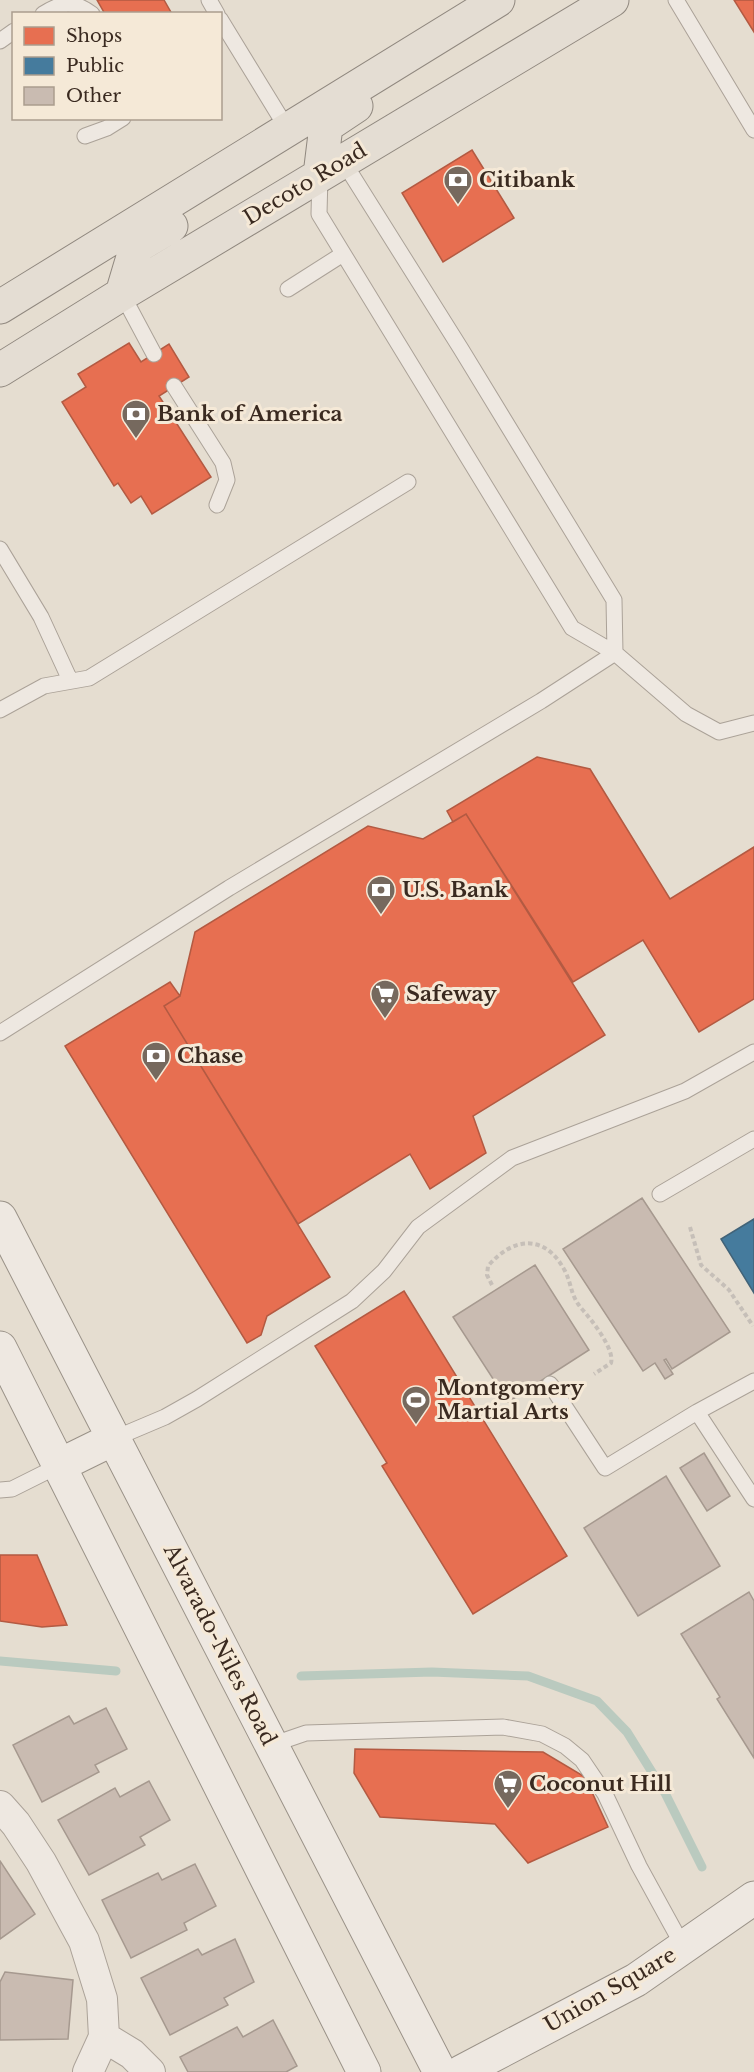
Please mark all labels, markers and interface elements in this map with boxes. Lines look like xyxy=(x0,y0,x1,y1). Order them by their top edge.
legend xyxy=(12,12,222,120)
text: Shops xyxy=(66,25,122,47)
text: Public xyxy=(66,55,124,77)
text: Other xyxy=(66,85,122,107)
street label: Decoto Road xyxy=(239,137,371,231)
bank icon: Citibank xyxy=(442,164,474,206)
place label: Citibank xyxy=(479,167,576,193)
bank icon: Bank of America xyxy=(120,398,152,440)
place label: Bank of America xyxy=(157,401,343,427)
bank icon: U.S. Bank xyxy=(365,874,397,916)
place label: U.S. Bank xyxy=(402,877,509,903)
supermarket icon: Safeway xyxy=(369,978,401,1020)
place label: Safeway xyxy=(406,981,497,1007)
bank icon: Chase xyxy=(140,1040,172,1082)
place label: Chase xyxy=(177,1043,243,1069)
place label: Montgomery Martial Arts xyxy=(437,1375,584,1425)
sports icon: Montgomery Martial Arts xyxy=(400,1384,432,1426)
street label: Alvarado-Niles Road xyxy=(157,1539,282,1750)
supermarket icon: Coconut Hill xyxy=(492,1768,524,1810)
place label: Coconut Hill xyxy=(529,1771,672,1797)
street label: Union Square xyxy=(539,1942,681,2038)

